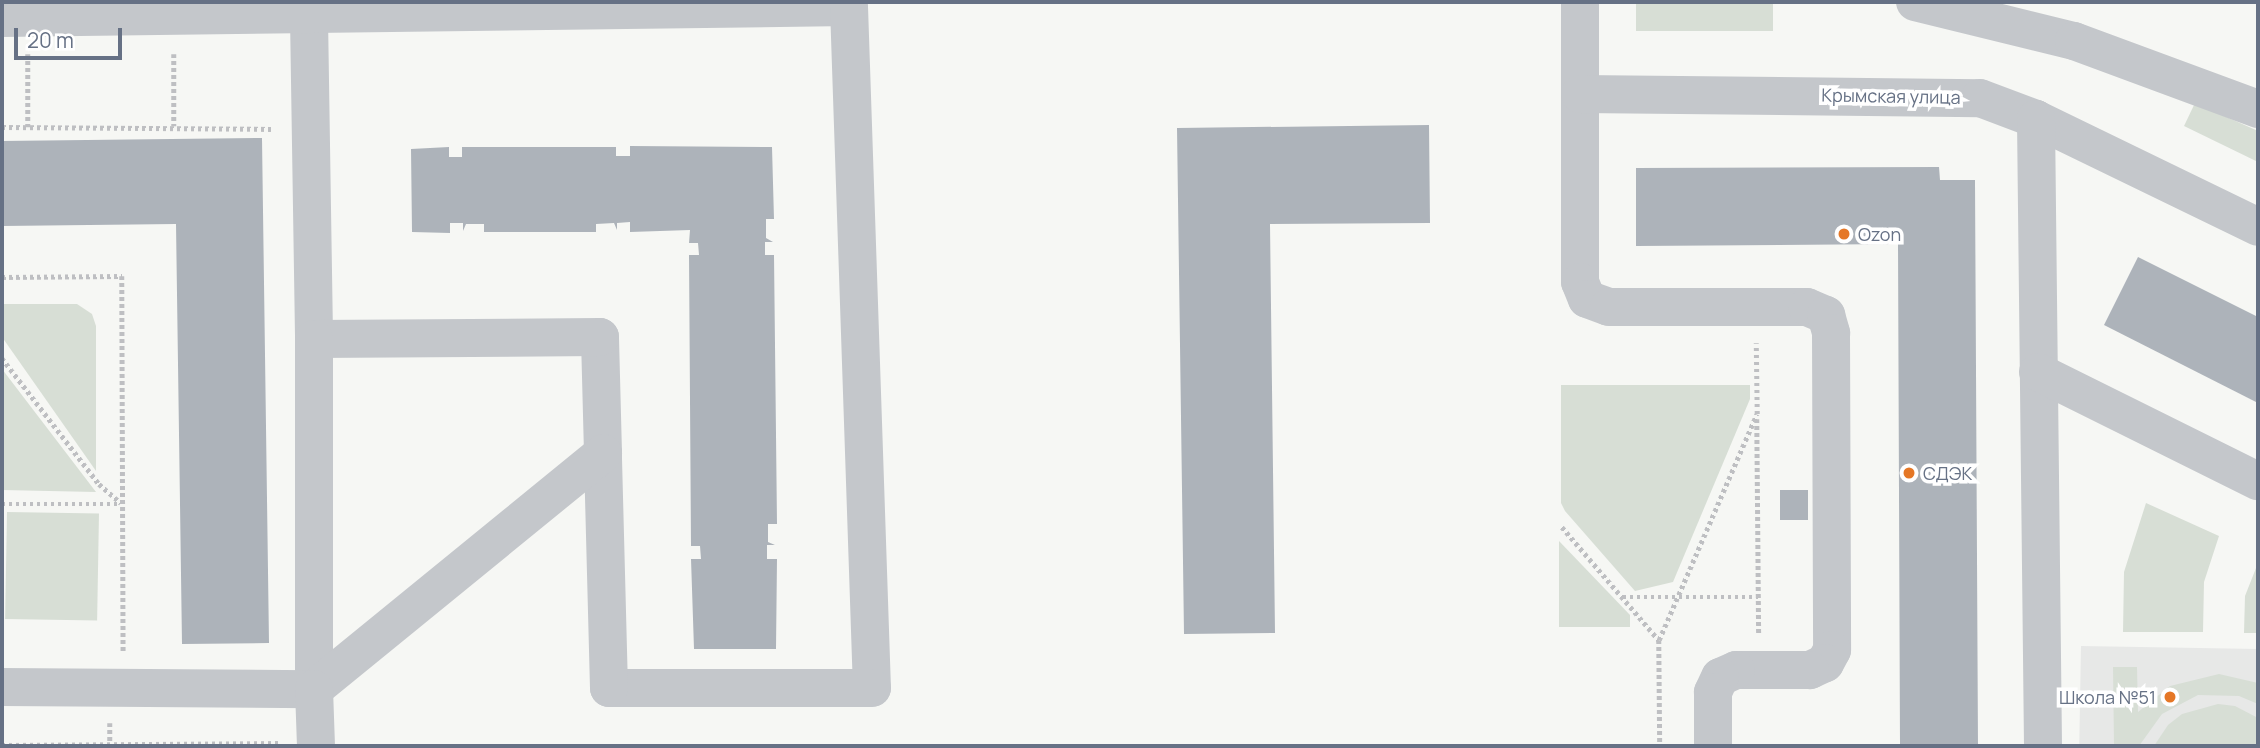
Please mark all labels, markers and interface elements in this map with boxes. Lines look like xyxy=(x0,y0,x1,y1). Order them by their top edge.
scale bar xyxy=(18,14,126,58)
text: 20 m xyxy=(27,26,74,54)
street label: Крымская улица xyxy=(1821,84,1961,108)
place label: Ozon xyxy=(1858,223,1901,245)
marker: Ozon xyxy=(1836,226,1852,242)
place label: СДЭК xyxy=(1923,462,1972,484)
marker: СДЭК xyxy=(1901,465,1917,481)
place label: Школа №51 xyxy=(2059,686,2156,708)
marker: Школа №51 xyxy=(2162,689,2178,705)

